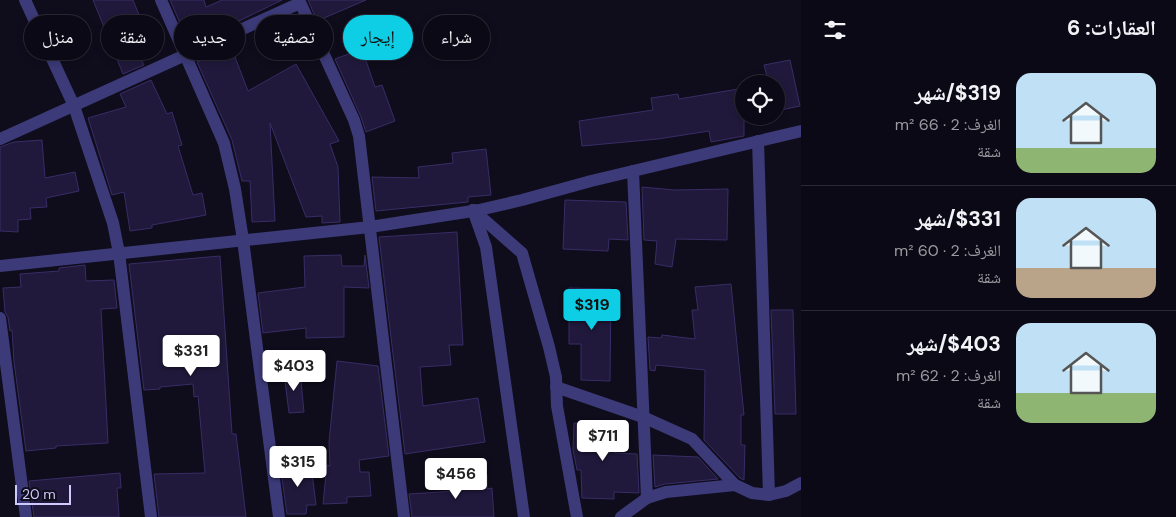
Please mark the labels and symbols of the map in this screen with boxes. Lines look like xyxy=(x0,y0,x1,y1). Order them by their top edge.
pin: $319 xyxy=(562,288,622,331)
pin: $331 xyxy=(161,334,221,377)
pin: $403 xyxy=(264,350,324,392)
pin: $711 xyxy=(573,420,633,462)
pin: $315 xyxy=(268,446,328,488)
pin: $456 xyxy=(426,458,486,500)
scale bar xyxy=(15,482,71,505)

